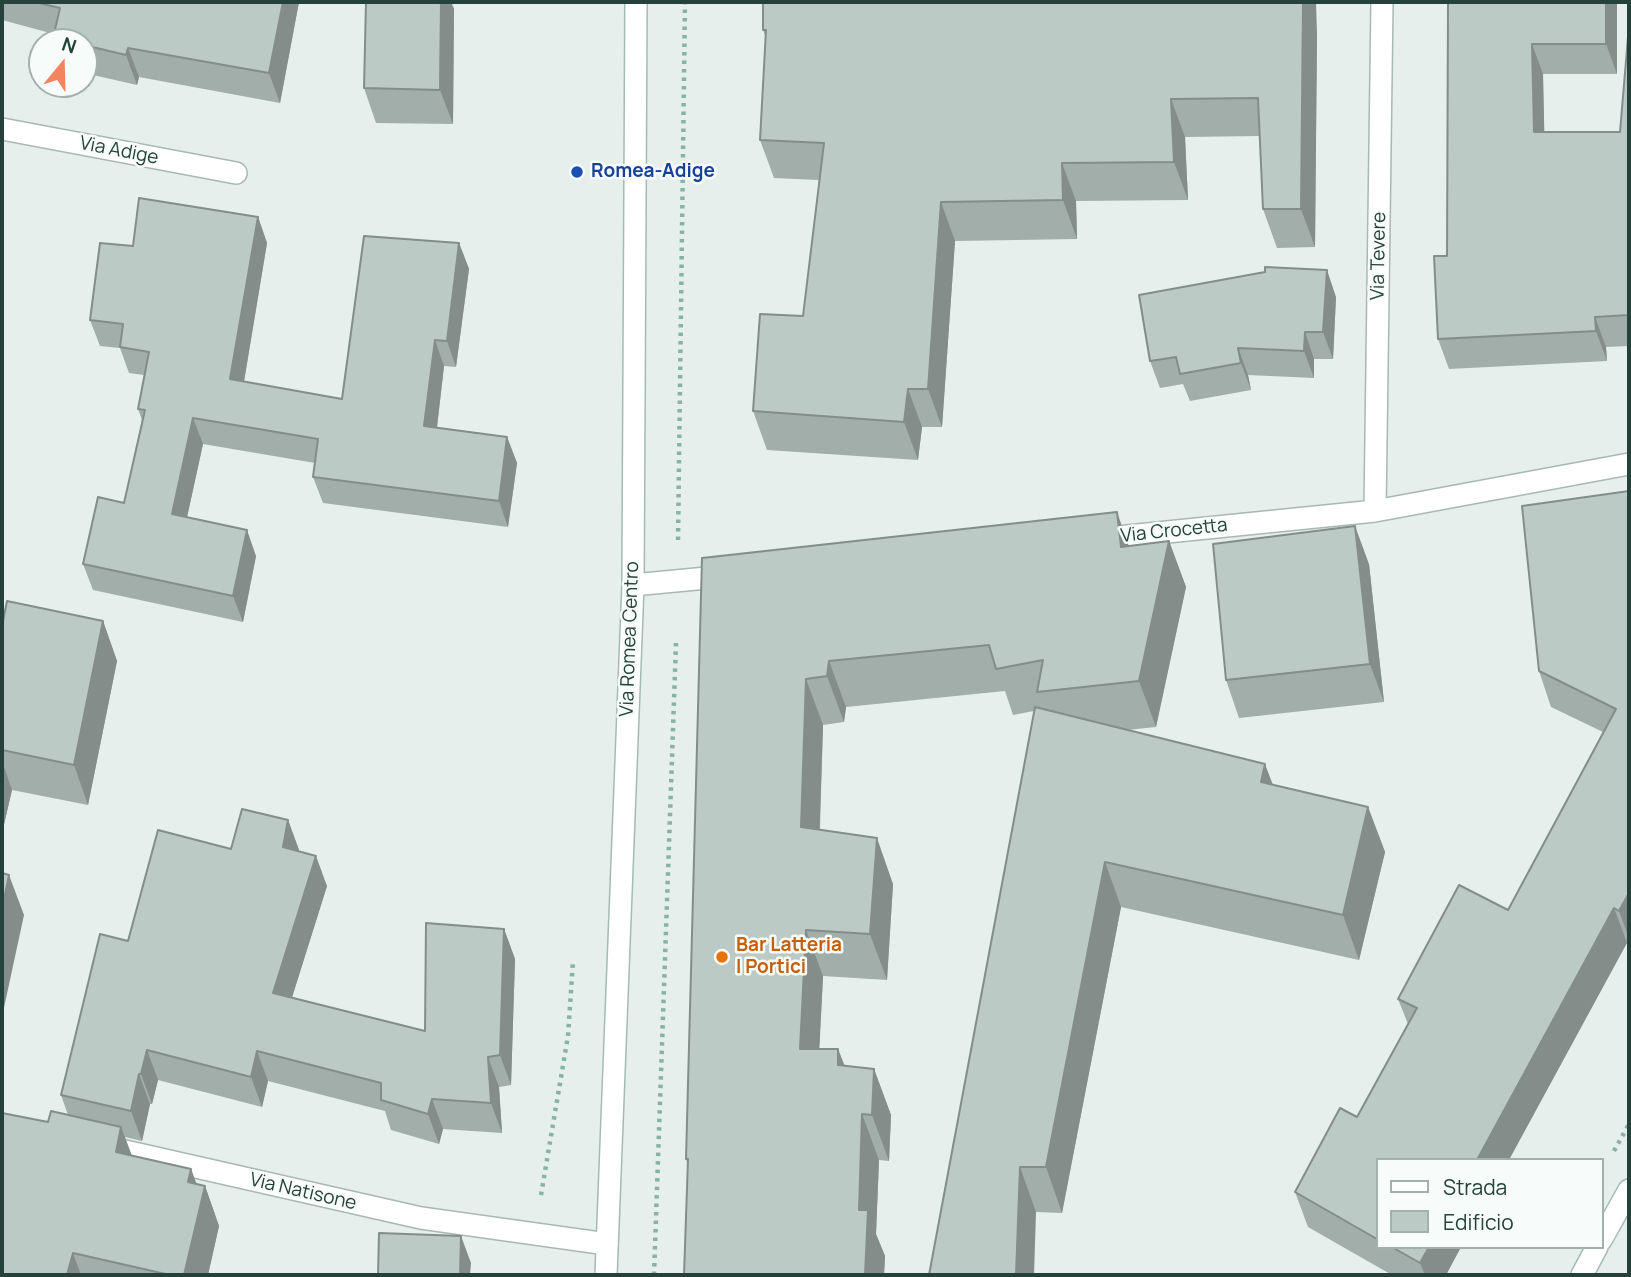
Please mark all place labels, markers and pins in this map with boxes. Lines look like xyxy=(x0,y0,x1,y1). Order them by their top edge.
place label: Romea-Adige xyxy=(591,161,715,183)
marker: Romea-Adige xyxy=(569,164,585,180)
place label: Bar Latteria I Portici xyxy=(736,935,842,979)
marker: Bar Latteria I Portici xyxy=(714,949,730,965)

